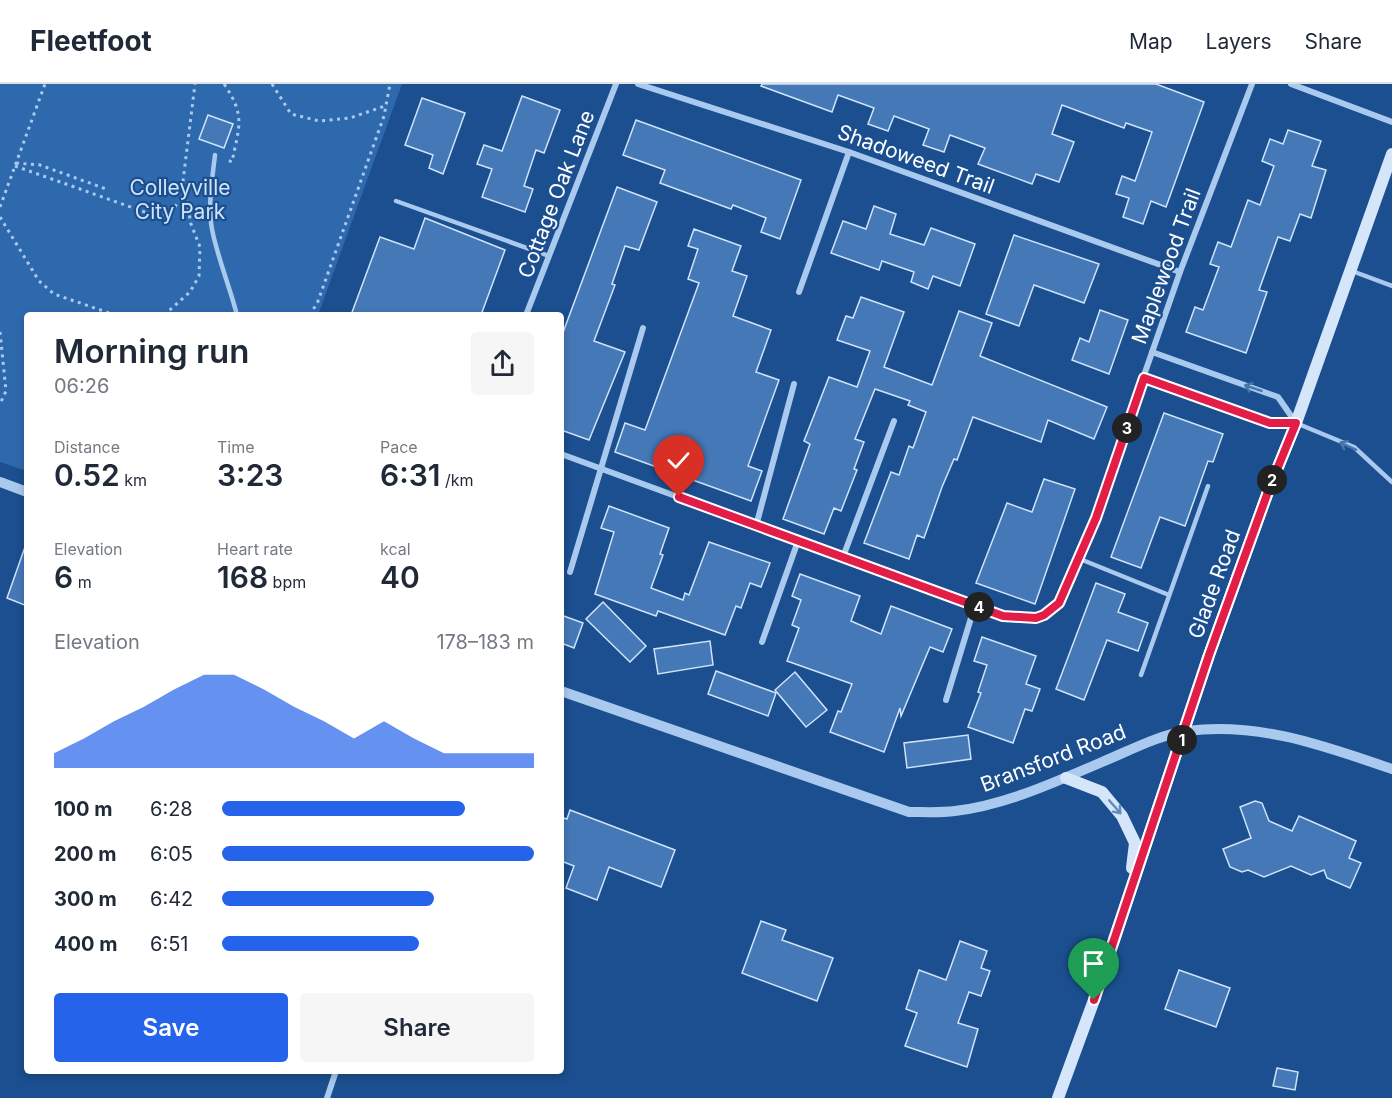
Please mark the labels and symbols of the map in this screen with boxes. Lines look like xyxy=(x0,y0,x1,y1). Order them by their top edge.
street label: Cottage Oak Lane xyxy=(512,107,600,281)
street label: Shadoweed Trail xyxy=(834,119,998,199)
park label: Colleyville City Park xyxy=(129,175,231,224)
street label: Maplewood Trail xyxy=(1126,185,1206,347)
one-way arrow xyxy=(1244,381,1263,392)
pin: 3 xyxy=(1112,413,1142,443)
pin xyxy=(653,435,704,497)
one-way arrow xyxy=(1340,440,1358,451)
pin: 2 xyxy=(1257,465,1287,495)
street label: Glade Road xyxy=(1183,526,1245,642)
pin: 4 xyxy=(964,592,994,622)
street label: Bransford Road xyxy=(977,719,1129,797)
pin: 1 xyxy=(1167,725,1197,755)
one-way arrow xyxy=(1108,799,1122,814)
pin xyxy=(1068,938,1119,1000)

